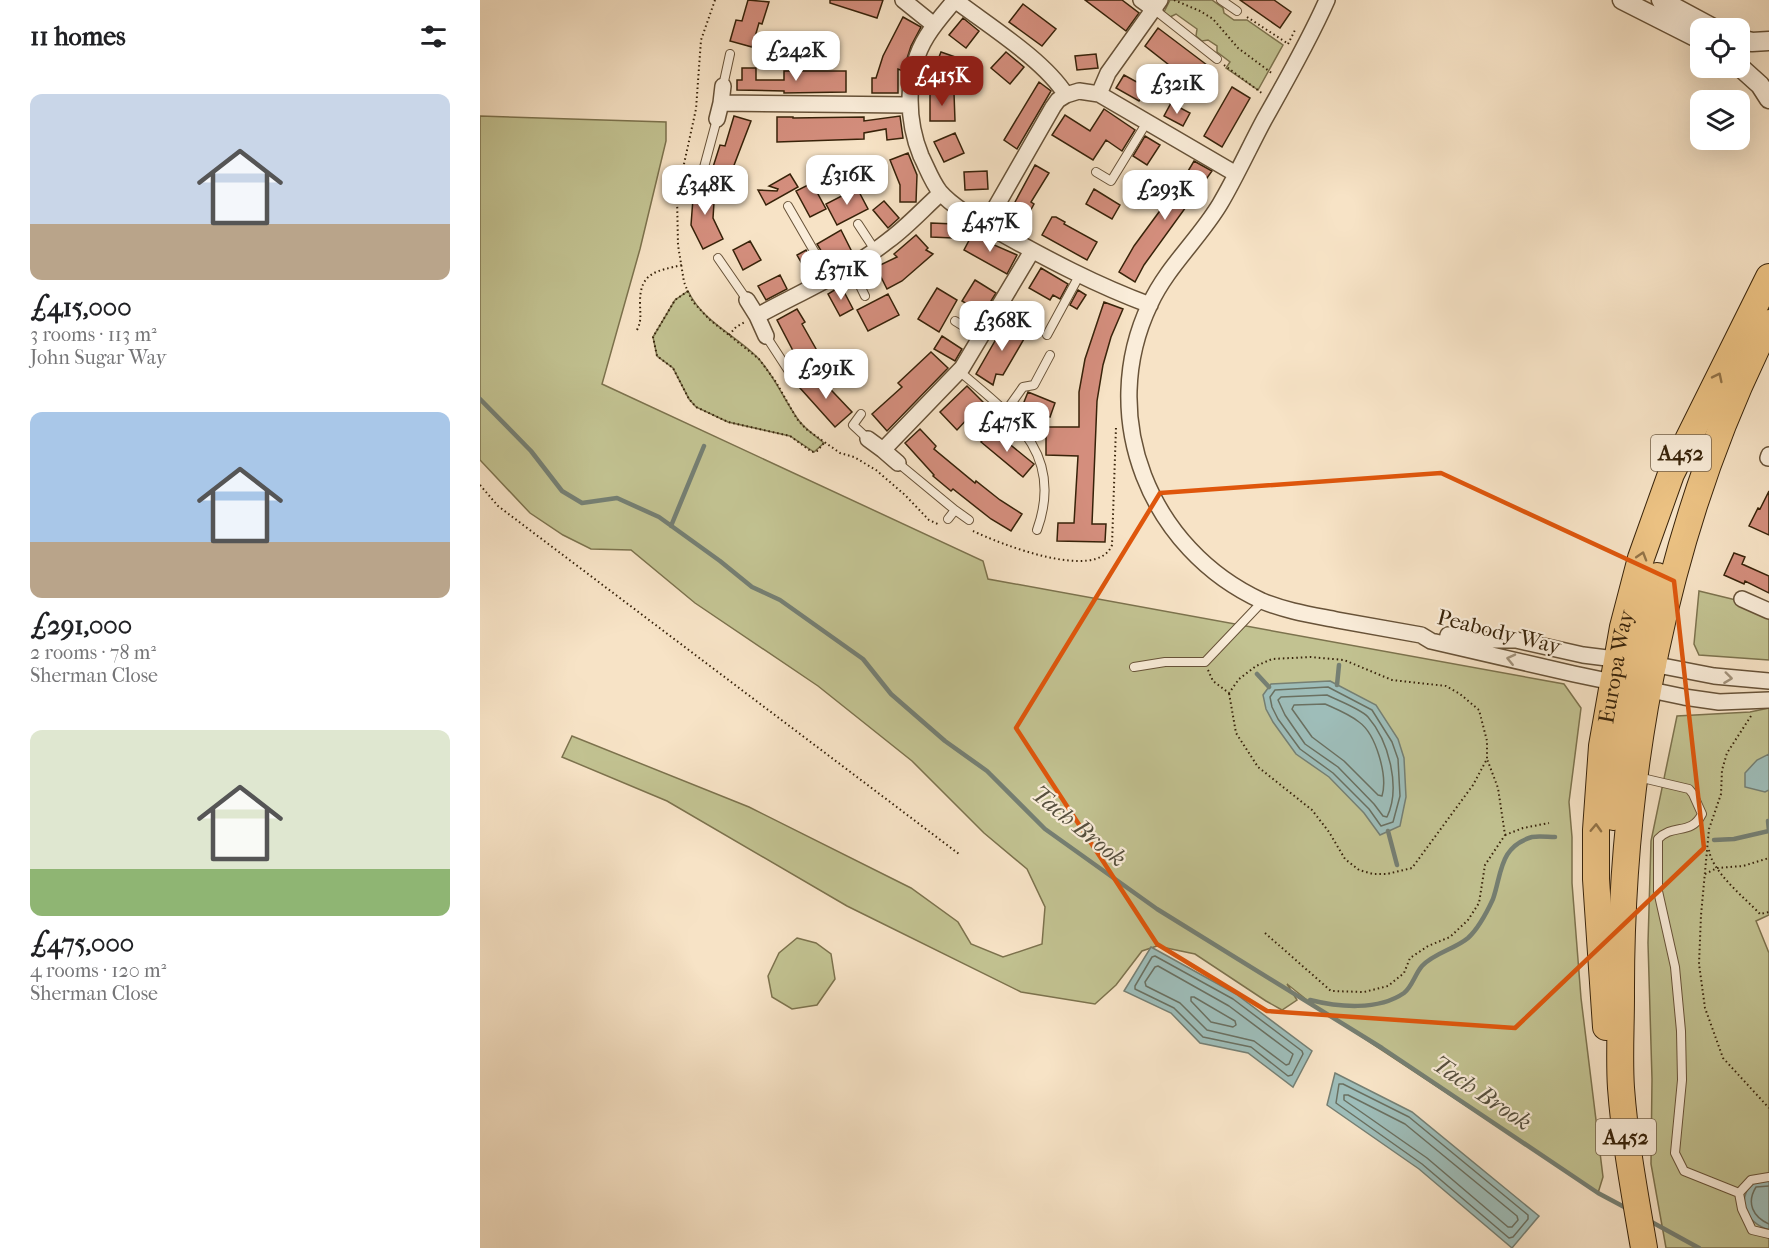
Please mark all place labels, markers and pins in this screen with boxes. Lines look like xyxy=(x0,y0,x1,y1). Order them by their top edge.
pin: £242K xyxy=(754,31,838,82)
pin: £415K xyxy=(900,56,984,107)
pin: £321K xyxy=(1135,64,1219,115)
pin: £316K xyxy=(805,155,889,206)
pin: £348K xyxy=(663,165,747,216)
pin: £293K xyxy=(1123,170,1207,221)
pin: £457K xyxy=(948,202,1032,253)
pin: £371K xyxy=(799,250,883,301)
pin: £368K xyxy=(960,301,1044,352)
pin: £291K xyxy=(784,349,868,400)
pin: £475K xyxy=(965,402,1049,453)

